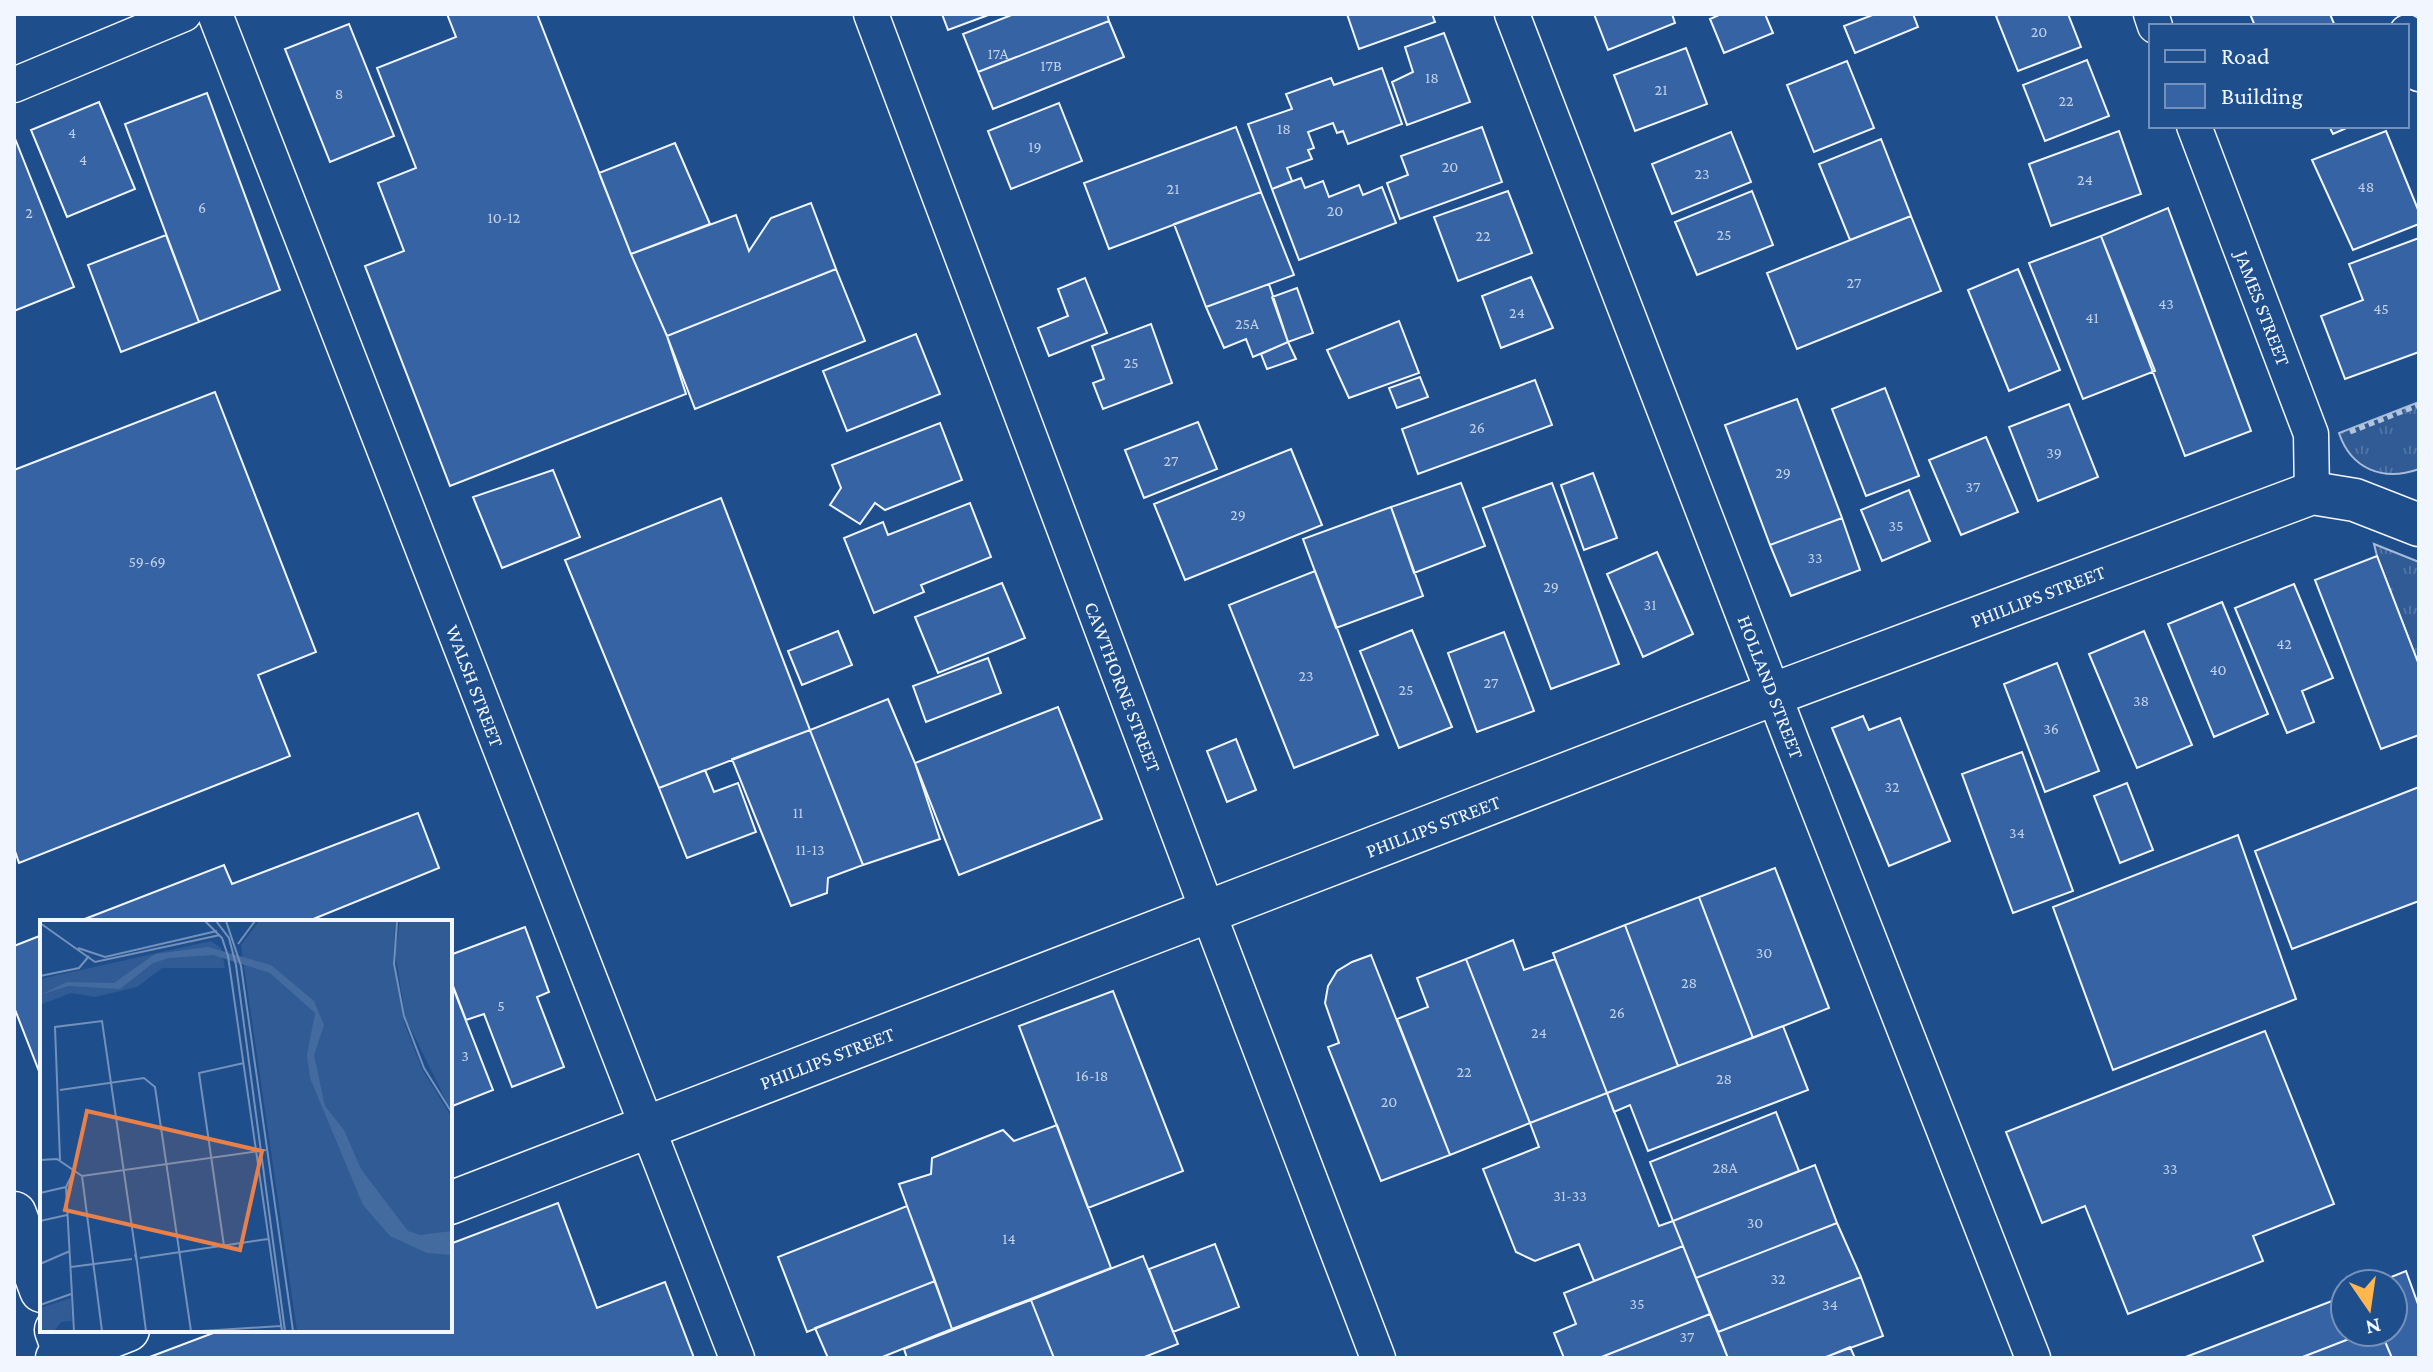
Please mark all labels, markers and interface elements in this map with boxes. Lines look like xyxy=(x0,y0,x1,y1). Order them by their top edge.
house number: 20 xyxy=(2031,23,2047,40)
legend xyxy=(2149,24,2409,128)
text: Road xyxy=(2221,42,2270,69)
house number: 17A xyxy=(987,45,1010,62)
house number: 17B xyxy=(1040,57,1062,74)
house number: 18 xyxy=(1425,69,1439,86)
house number: 21 xyxy=(1655,81,1667,98)
text: Building xyxy=(2221,82,2303,109)
house number: 8 xyxy=(335,85,343,102)
house number: 22 xyxy=(2058,92,2074,109)
house number: 18 xyxy=(1277,120,1291,137)
house number: 4 xyxy=(68,124,76,141)
house number: 19 xyxy=(1028,138,1042,155)
house number: 4 xyxy=(79,151,87,168)
house number: 20 xyxy=(1442,158,1458,175)
house number: 23 xyxy=(1694,165,1710,182)
house number: 24 xyxy=(2077,171,2093,188)
house number: 48 xyxy=(2358,178,2374,195)
house number: 21 xyxy=(1167,180,1179,197)
house number: 6 xyxy=(198,199,206,216)
house number: 20 xyxy=(1327,202,1343,219)
house number: 2 xyxy=(25,204,33,221)
house number: 10-12 xyxy=(488,209,521,226)
house number: 25 xyxy=(1716,226,1732,243)
house number: 22 xyxy=(1475,227,1491,244)
street label: JAMES STREET xyxy=(2229,245,2295,369)
house number: 27 xyxy=(1847,274,1862,291)
house number: 43 xyxy=(2158,295,2174,312)
house number: 45 xyxy=(2373,300,2389,317)
house number: 24 xyxy=(1509,304,1525,321)
house number: 41 xyxy=(2085,309,2099,326)
house number: 25A xyxy=(1235,315,1260,332)
house number: 25 xyxy=(1123,354,1139,371)
house number: 26 xyxy=(1469,419,1485,436)
house number: 39 xyxy=(2046,444,2062,461)
house number: 27 xyxy=(1164,452,1179,469)
house number: 29 xyxy=(1775,464,1791,481)
house number: 37 xyxy=(1966,478,1981,495)
house number: 29 xyxy=(1230,506,1246,523)
house number: 35 xyxy=(1888,517,1904,534)
house number: 33 xyxy=(1807,549,1823,566)
house number: 59-69 xyxy=(128,553,166,570)
street label: PHILLIPS STREET xyxy=(1968,560,2108,632)
house number: 29 xyxy=(1543,578,1559,595)
house number: 31 xyxy=(1644,596,1656,613)
street label: CAWTHORNE STREET xyxy=(1080,599,1166,776)
street label: HOLLAND STREET xyxy=(1734,612,1809,762)
street label: WALSH STREET xyxy=(442,622,508,750)
house number: 42 xyxy=(2276,635,2292,652)
house number: 40 xyxy=(2209,661,2227,678)
house number: 23 xyxy=(1298,667,1314,684)
house number: 27 xyxy=(1484,674,1499,691)
house number: 25 xyxy=(1398,681,1414,698)
house number: 38 xyxy=(2133,692,2149,709)
house number: 36 xyxy=(2043,720,2059,737)
house number: 32 xyxy=(1884,778,1900,795)
street label: PHILLIPS STREET xyxy=(1363,790,1503,862)
house number: 11 xyxy=(793,804,803,821)
house number: 34 xyxy=(2009,824,2025,841)
house number: 11-13 xyxy=(795,841,825,858)
inset map xyxy=(40,920,452,1332)
house number: 30 xyxy=(1756,944,1772,961)
house number: 28 xyxy=(1681,974,1697,991)
house number: 5 xyxy=(497,997,505,1014)
house number: 26 xyxy=(1609,1004,1625,1021)
street label: PHILLIPS STREET xyxy=(757,1022,897,1094)
house number: 24 xyxy=(1531,1024,1547,1041)
house number: 3 xyxy=(461,1047,469,1064)
house number: 22 xyxy=(1456,1063,1472,1080)
house number: 16-18 xyxy=(1076,1067,1108,1084)
house number: 28 xyxy=(1716,1070,1732,1087)
house number: 20 xyxy=(1381,1093,1397,1110)
house number: 28A xyxy=(1712,1159,1739,1176)
house number: 33 xyxy=(2162,1160,2178,1177)
house number: 31-33 xyxy=(1553,1187,1587,1204)
house number: 30 xyxy=(1747,1214,1763,1231)
house number: 14 xyxy=(1002,1230,1016,1247)
north arrow xyxy=(2329,1268,2409,1348)
house number: 32 xyxy=(1770,1270,1786,1287)
house number: 35 xyxy=(1629,1295,1645,1312)
house number: 34 xyxy=(1822,1296,1838,1313)
text: N xyxy=(2363,1313,2384,1341)
house number: 37 xyxy=(1680,1328,1695,1345)

